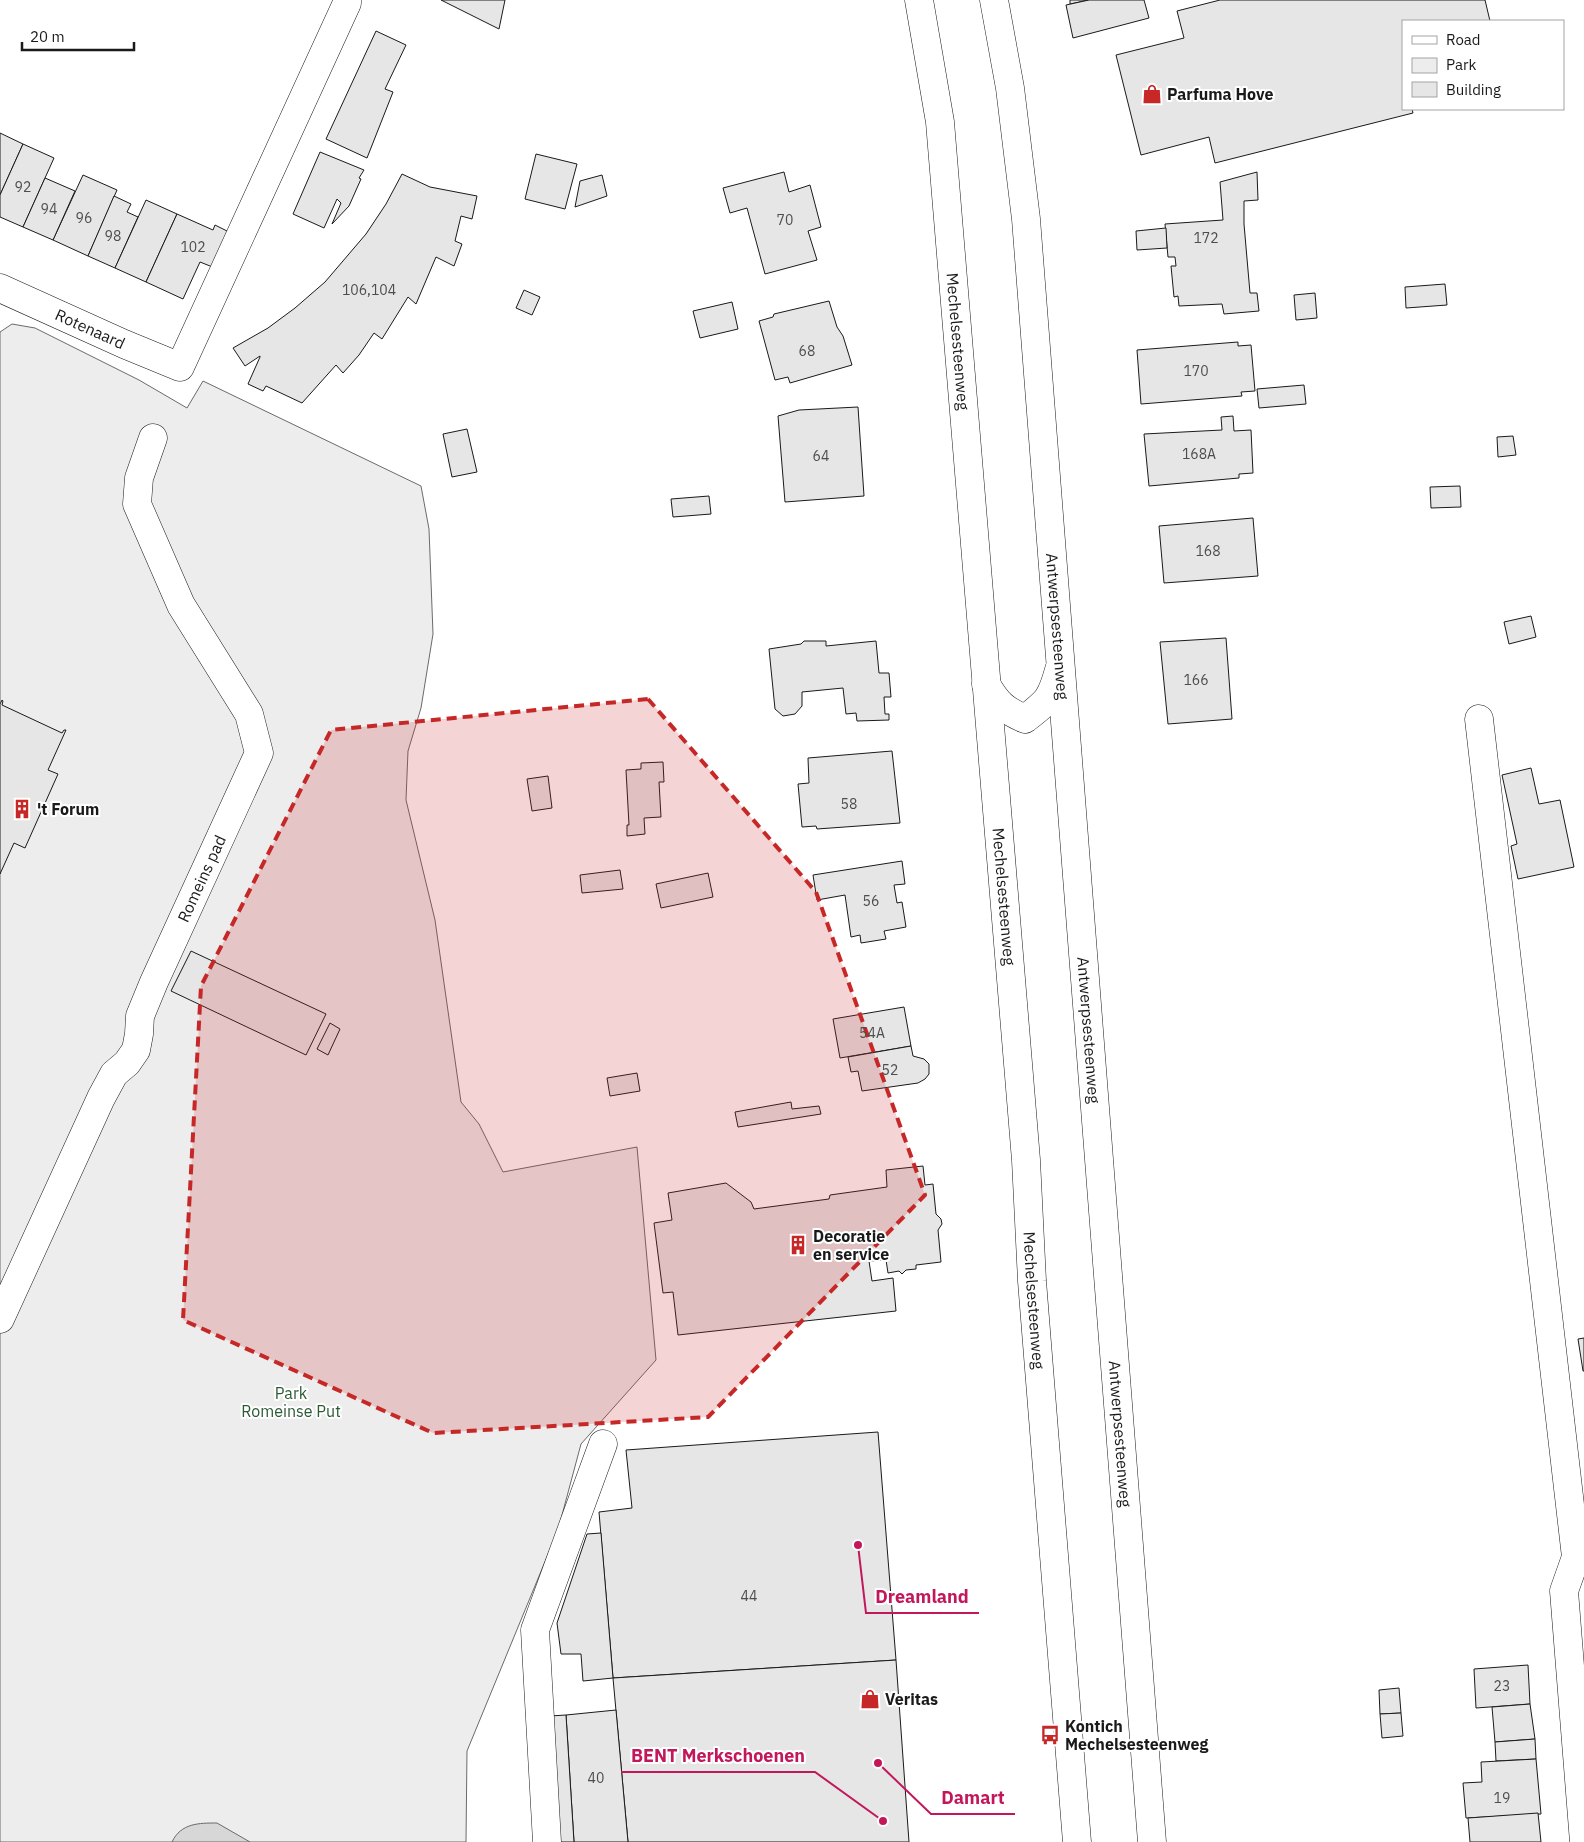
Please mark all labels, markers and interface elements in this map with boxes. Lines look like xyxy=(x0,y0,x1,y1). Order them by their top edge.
scale bar xyxy=(22,20,135,52)
legend xyxy=(1402,20,1564,110)
text: 20 m xyxy=(30,27,65,46)
text: Road xyxy=(1446,30,1481,49)
text: Park xyxy=(1446,55,1476,74)
text: Building xyxy=(1446,80,1501,99)
shop icon: Parfuma Hove xyxy=(1141,83,1163,105)
place label: Parfuma Hove xyxy=(1167,84,1273,104)
house number: 92 xyxy=(15,178,31,196)
house number: 94 xyxy=(41,200,57,218)
house number: 96 xyxy=(76,209,92,227)
house number: 70 xyxy=(777,211,793,229)
house number: 98 xyxy=(105,227,121,245)
house number: 172 xyxy=(1193,229,1219,247)
house number: 102 xyxy=(180,238,206,256)
street label: Mechelsesteenweg xyxy=(943,272,974,412)
house number: 106,104 xyxy=(342,281,396,299)
street label: Rotenaard xyxy=(52,304,128,353)
house number: 68 xyxy=(799,342,815,360)
house number: 170 xyxy=(1183,362,1209,380)
house number: 168A xyxy=(1182,445,1216,463)
house number: 64 xyxy=(813,447,829,465)
house number: 168 xyxy=(1195,542,1221,560)
street label: Antwerpsesteenweg xyxy=(1042,552,1073,701)
house number: 166 xyxy=(1183,671,1209,689)
house number: 58 xyxy=(841,795,857,813)
building icon: 't Forum xyxy=(11,798,33,820)
place label: 't Forum xyxy=(37,799,99,819)
street label: Mechelsesteenweg xyxy=(989,827,1020,967)
street label: Romeins pad xyxy=(173,832,230,925)
house number: 56 xyxy=(863,892,879,910)
street label: Antwerpsesteenweg xyxy=(1073,956,1105,1105)
house number: 54A xyxy=(859,1024,885,1042)
house number: 52 xyxy=(882,1061,898,1079)
place label: Decoratie en service xyxy=(813,1226,889,1264)
street label: Mechelsesteenweg xyxy=(1020,1231,1049,1371)
building icon: Decoratie en service xyxy=(787,1234,809,1256)
street label: Antwerpsesteenweg xyxy=(1105,1360,1136,1509)
park label: Park Romeinse Put xyxy=(241,1383,341,1421)
callout: Dreamland xyxy=(866,1580,979,1613)
text: Dreamland xyxy=(875,1585,969,1608)
house number: 44 xyxy=(741,1587,757,1605)
house number: 23 xyxy=(1494,1677,1510,1695)
shop icon: Veritas xyxy=(859,1688,881,1710)
place label: Veritas xyxy=(885,1689,938,1709)
place label: Kontich Mechelsesteenweg xyxy=(1065,1716,1209,1754)
bus stop icon: Kontich Mechelsesteenweg xyxy=(1039,1724,1061,1746)
callout: BENT Merkschoenen xyxy=(621,1739,815,1772)
text: BENT Merkschoenen xyxy=(631,1744,805,1767)
house number: 40 xyxy=(588,1769,604,1787)
callout: Damart xyxy=(931,1781,1015,1814)
text: Damart xyxy=(941,1786,1005,1809)
house number: 19 xyxy=(1494,1789,1510,1807)

